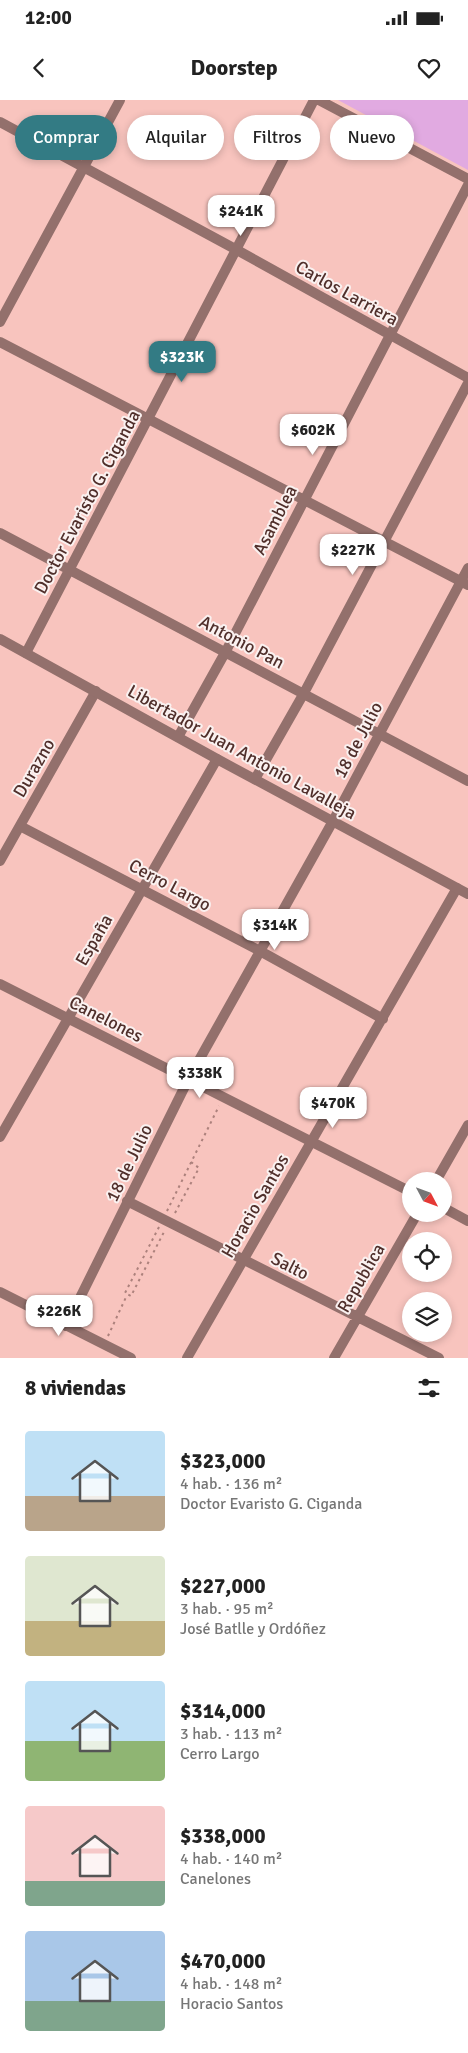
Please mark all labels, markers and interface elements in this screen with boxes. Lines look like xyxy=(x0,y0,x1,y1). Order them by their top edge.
text: 12:00 xyxy=(25,6,72,30)
icon: back xyxy=(25,54,53,82)
text: Doorstep xyxy=(191,54,277,81)
icon: heart xyxy=(415,54,443,82)
chip: Comprar xyxy=(15,115,117,160)
chip: Alquilar xyxy=(127,115,224,160)
chip: Filtros xyxy=(234,115,320,160)
chip: Nuevo xyxy=(330,115,414,160)
pin: $241K xyxy=(206,194,276,237)
text: $241K xyxy=(219,201,263,221)
street label: Carlos Larriera xyxy=(292,256,402,330)
pin: $323K xyxy=(147,340,217,383)
text: $323K xyxy=(160,347,204,367)
street label: Doctor Evaristo G. Ciganda xyxy=(29,406,145,598)
pin: $602K xyxy=(278,414,348,456)
text: $602K xyxy=(291,420,335,440)
street label: Asamblea xyxy=(248,482,302,558)
pin: $227K xyxy=(318,534,388,576)
text: $227K xyxy=(331,540,375,560)
street label: Antonio Pan xyxy=(196,610,288,674)
street label: Libertador Juan Antonio Lavalleja xyxy=(124,680,360,824)
street label: 18 de Julio xyxy=(329,698,387,782)
street label: Durazno xyxy=(8,735,60,801)
street label: Cerro Largo xyxy=(125,854,215,916)
pin: $314K xyxy=(240,908,310,951)
street label: España xyxy=(71,910,117,970)
text: $314K xyxy=(253,915,297,935)
street label: Canelones xyxy=(65,991,147,1047)
pin: $338K xyxy=(165,1056,235,1099)
text: $338K xyxy=(178,1063,222,1083)
pin: $470K xyxy=(298,1086,368,1129)
text: $470K xyxy=(311,1093,355,1113)
street label: 18 de Julio xyxy=(101,1121,157,1205)
street label: Horacio Santos xyxy=(216,1150,294,1262)
north arrow xyxy=(402,1172,452,1222)
map controls xyxy=(402,1172,452,1342)
button: locate xyxy=(402,1232,452,1282)
street label: Republica xyxy=(332,1240,390,1316)
street label: Salto xyxy=(267,1247,313,1285)
button: layers xyxy=(402,1292,452,1342)
pin: $226K xyxy=(24,1294,94,1337)
text: $226K xyxy=(37,1301,81,1321)
icon: filters xyxy=(415,1374,443,1402)
text: 8 viviendas xyxy=(25,1375,126,1401)
text: $323,000 xyxy=(180,1448,266,1474)
icon: home xyxy=(65,1451,125,1511)
text: 4 hab. · 136 m² xyxy=(180,1474,282,1494)
text: Doctor Evaristo G. Ciganda xyxy=(180,1494,362,1514)
text: $227,000 xyxy=(180,1573,266,1599)
icon: home xyxy=(65,1576,125,1636)
text: 3 hab. · 95 m² xyxy=(180,1599,274,1619)
text: José Batlle y Ordóñez xyxy=(180,1619,326,1639)
text: $314,000 xyxy=(180,1698,266,1724)
icon: home xyxy=(65,1701,125,1761)
text: 3 hab. · 113 m² xyxy=(180,1724,282,1744)
text: Cerro Largo xyxy=(180,1744,260,1764)
text: $338,000 xyxy=(180,1823,266,1849)
icon: home xyxy=(65,1826,125,1886)
text: 4 hab. · 140 m² xyxy=(180,1849,282,1869)
text: Canelones xyxy=(180,1869,251,1889)
text: $470,000 xyxy=(180,1948,266,1974)
icon: home xyxy=(65,1951,125,2011)
text: 4 hab. · 148 m² xyxy=(180,1974,282,1994)
text: Horacio Santos xyxy=(180,1994,283,2014)

